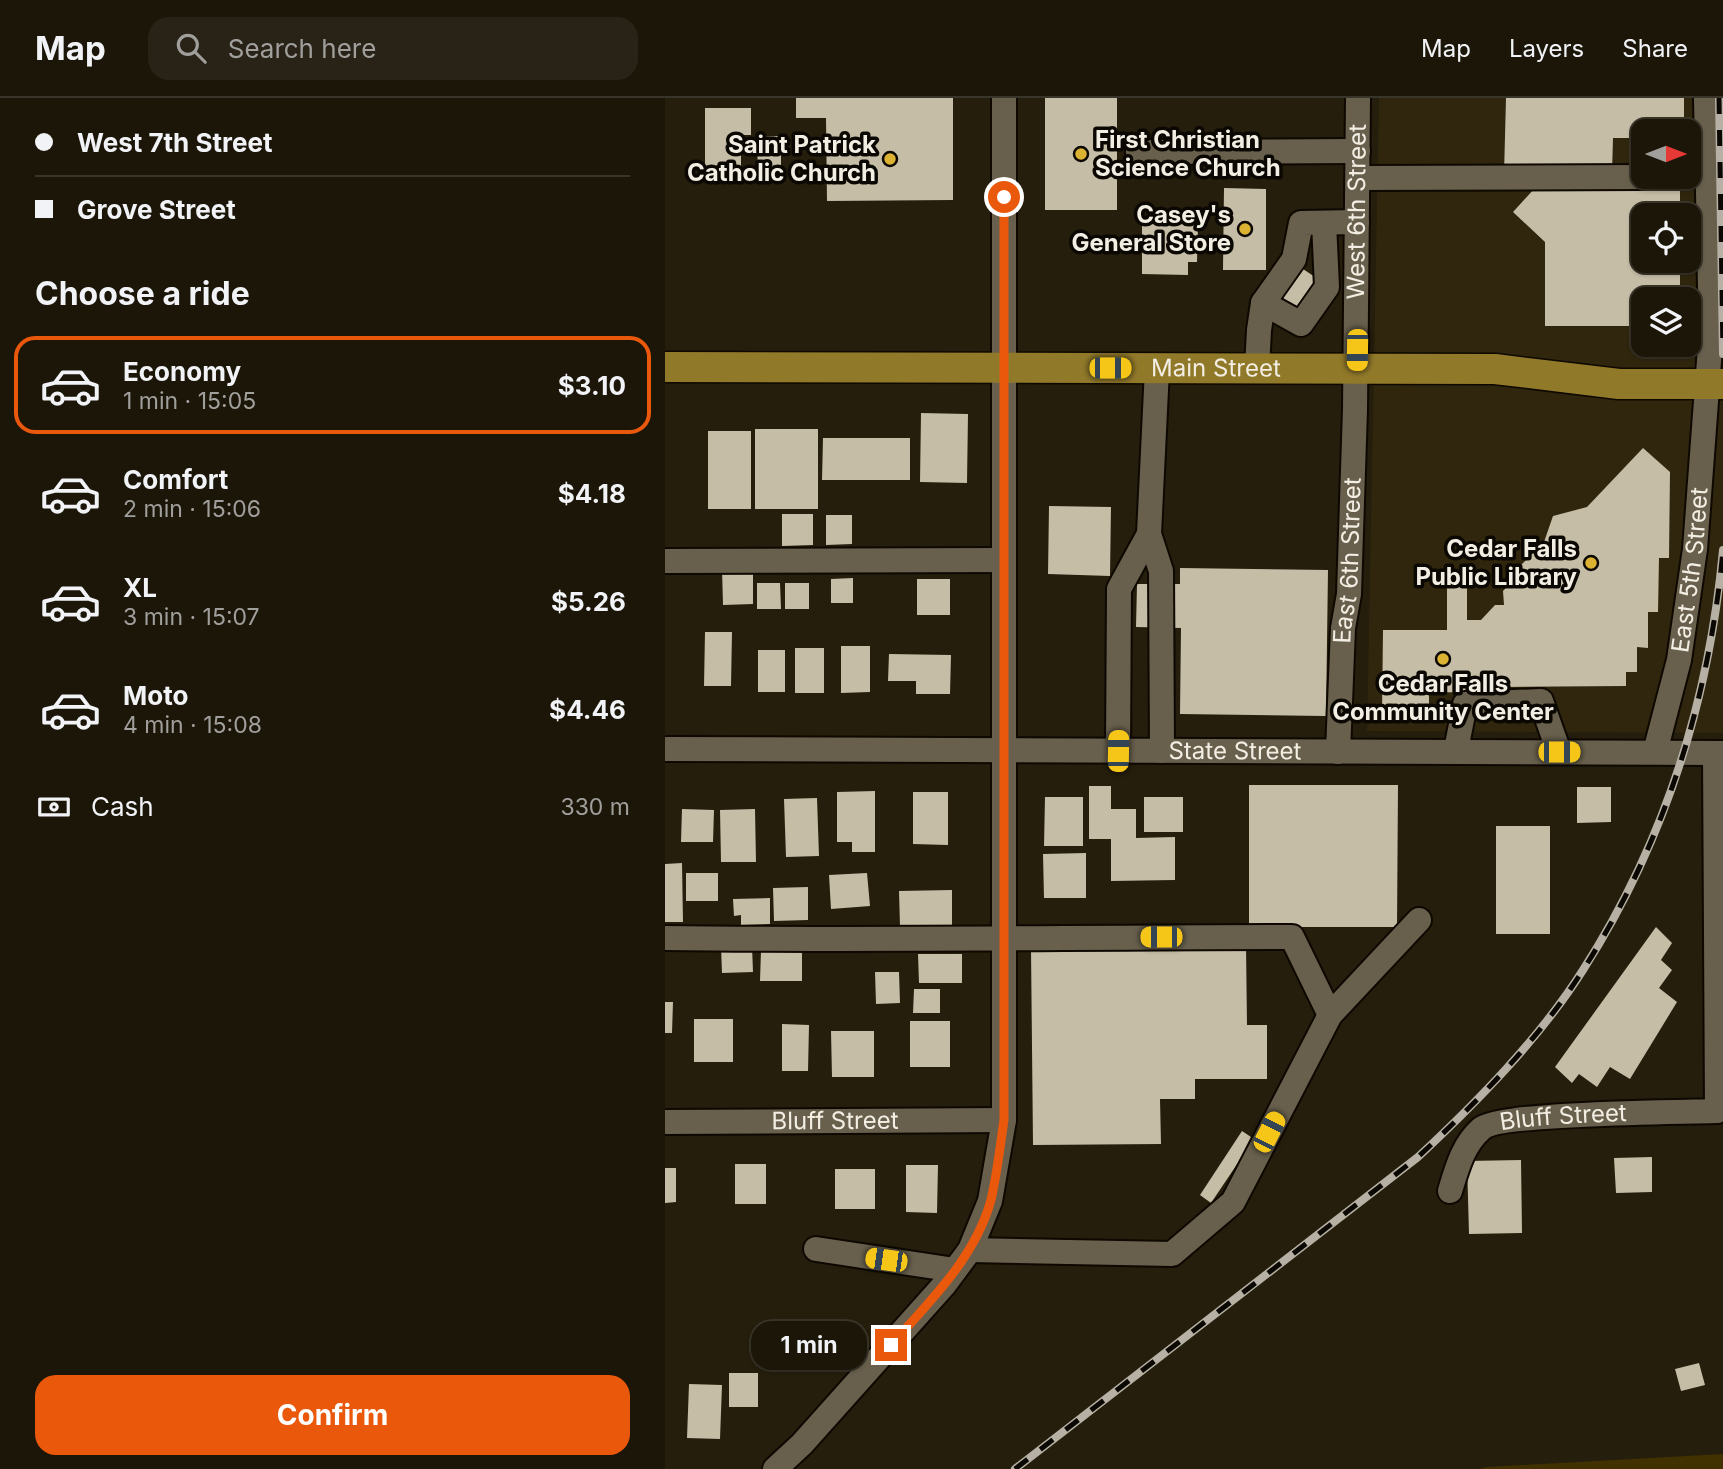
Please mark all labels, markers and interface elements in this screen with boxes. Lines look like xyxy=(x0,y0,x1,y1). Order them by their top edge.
search box xyxy=(148,17,638,80)
text: Map xyxy=(35,28,106,68)
icon: search xyxy=(172,29,210,67)
text: Search here xyxy=(228,33,376,64)
text: Map xyxy=(1421,34,1471,63)
text: Layers xyxy=(1509,34,1584,63)
text: Share xyxy=(1622,34,1688,63)
north arrow xyxy=(1631,119,1701,189)
map controls xyxy=(1631,119,1701,357)
street label: West 6th Street xyxy=(1341,124,1372,299)
place label: First Christian Science Church xyxy=(1095,125,1281,182)
text: West 7th Street xyxy=(77,127,272,158)
place label: Saint Patrick Catholic Church xyxy=(687,130,876,187)
marker: First Christian Science Church xyxy=(1073,146,1089,162)
marker: Saint Patrick Catholic Church xyxy=(882,151,898,167)
route start xyxy=(988,181,1020,213)
text: Grove Street xyxy=(77,194,236,225)
place label: Casey's General Store xyxy=(1071,200,1231,257)
button: locate xyxy=(1631,203,1701,273)
marker: Casey's General Store xyxy=(1237,221,1253,237)
text: Choose a ride xyxy=(35,274,250,313)
button: layers xyxy=(1631,287,1701,357)
car xyxy=(1347,329,1368,371)
street label: Main Street xyxy=(1151,353,1281,382)
icon: car xyxy=(39,354,102,417)
text: Economy xyxy=(123,356,241,387)
car xyxy=(1090,358,1132,379)
text: $3.10 xyxy=(558,370,626,401)
text: 1 min · 15:05 xyxy=(123,387,256,415)
icon: car xyxy=(39,462,102,525)
text: Comfort xyxy=(123,464,228,495)
street label: East 6th Street xyxy=(1327,477,1367,644)
text: $4.18 xyxy=(558,478,626,509)
street label: East 5th Street xyxy=(1665,486,1714,654)
text: 2 min · 15:06 xyxy=(123,495,261,523)
place label: Cedar Falls Public Library xyxy=(1415,534,1578,591)
marker: Cedar Falls Public Library xyxy=(1583,555,1599,571)
icon: car xyxy=(39,570,102,633)
text: XL xyxy=(123,572,157,603)
text: $5.26 xyxy=(551,586,626,617)
text: 3 min · 15:07 xyxy=(123,603,260,631)
marker: Cedar Falls Community Center xyxy=(1435,651,1451,667)
place label: Cedar Falls Community Center xyxy=(1332,669,1554,726)
icon: car xyxy=(39,678,102,741)
text: Moto xyxy=(123,680,188,711)
text: $4.46 xyxy=(549,694,626,725)
text: 4 min · 15:08 xyxy=(123,711,262,739)
car xyxy=(1108,730,1129,772)
street label: State Street xyxy=(1168,736,1302,765)
car xyxy=(1539,742,1581,763)
icon: cash xyxy=(35,788,73,826)
text: Cash xyxy=(91,791,154,822)
text: 330 m xyxy=(560,793,630,821)
car xyxy=(1141,927,1183,948)
street label: Bluff Street xyxy=(1498,1098,1627,1136)
street label: Bluff Street xyxy=(771,1106,899,1135)
car xyxy=(1251,1109,1288,1155)
car xyxy=(864,1247,909,1273)
callout: 1 min xyxy=(751,1320,867,1370)
route end xyxy=(875,1329,907,1361)
text: 1 min xyxy=(781,1331,837,1359)
button: Confirm xyxy=(35,1375,630,1455)

